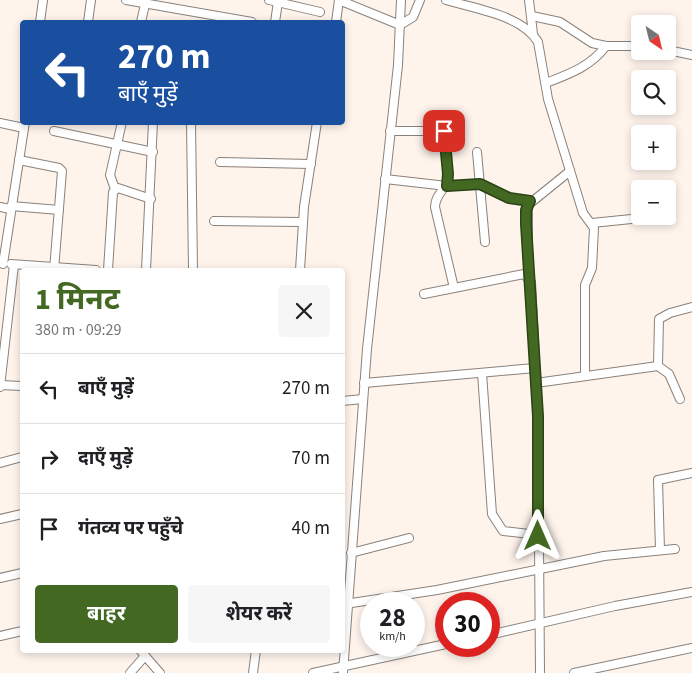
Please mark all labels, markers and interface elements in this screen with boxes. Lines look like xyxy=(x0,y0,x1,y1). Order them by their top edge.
north arrow xyxy=(631,15,676,60)
map controls xyxy=(631,15,676,225)
text: 270 m xyxy=(118,32,210,82)
icon: left xyxy=(35,40,100,105)
button: search xyxy=(631,70,676,115)
text: बाएँ मुड़ें xyxy=(118,78,178,110)
pin xyxy=(423,110,465,152)
icon: arrive xyxy=(430,117,458,145)
button: + xyxy=(631,125,676,170)
button: − xyxy=(631,180,676,225)
text: 1 मिनट xyxy=(35,278,120,321)
button: close xyxy=(278,285,330,337)
text: 380 m · 09:29 xyxy=(35,319,122,341)
icon: left xyxy=(35,375,63,403)
text: बाएँ मुड़ें xyxy=(78,375,134,402)
text: 270 m xyxy=(282,375,330,402)
icon: right xyxy=(35,445,63,473)
text: दाएँ मुड़ें xyxy=(78,445,133,472)
text: 70 m xyxy=(292,445,330,472)
position arrow xyxy=(511,509,563,561)
icon: arrive xyxy=(35,515,63,543)
text: गंतव्य पर पहुँचे xyxy=(78,515,183,542)
text: 40 m xyxy=(292,515,330,542)
button: बाहर xyxy=(35,585,178,643)
button: शेयर करें xyxy=(188,585,330,643)
speed limit sign: 30 xyxy=(435,592,500,657)
text: 28 xyxy=(379,600,406,636)
text: km/h xyxy=(379,628,406,645)

